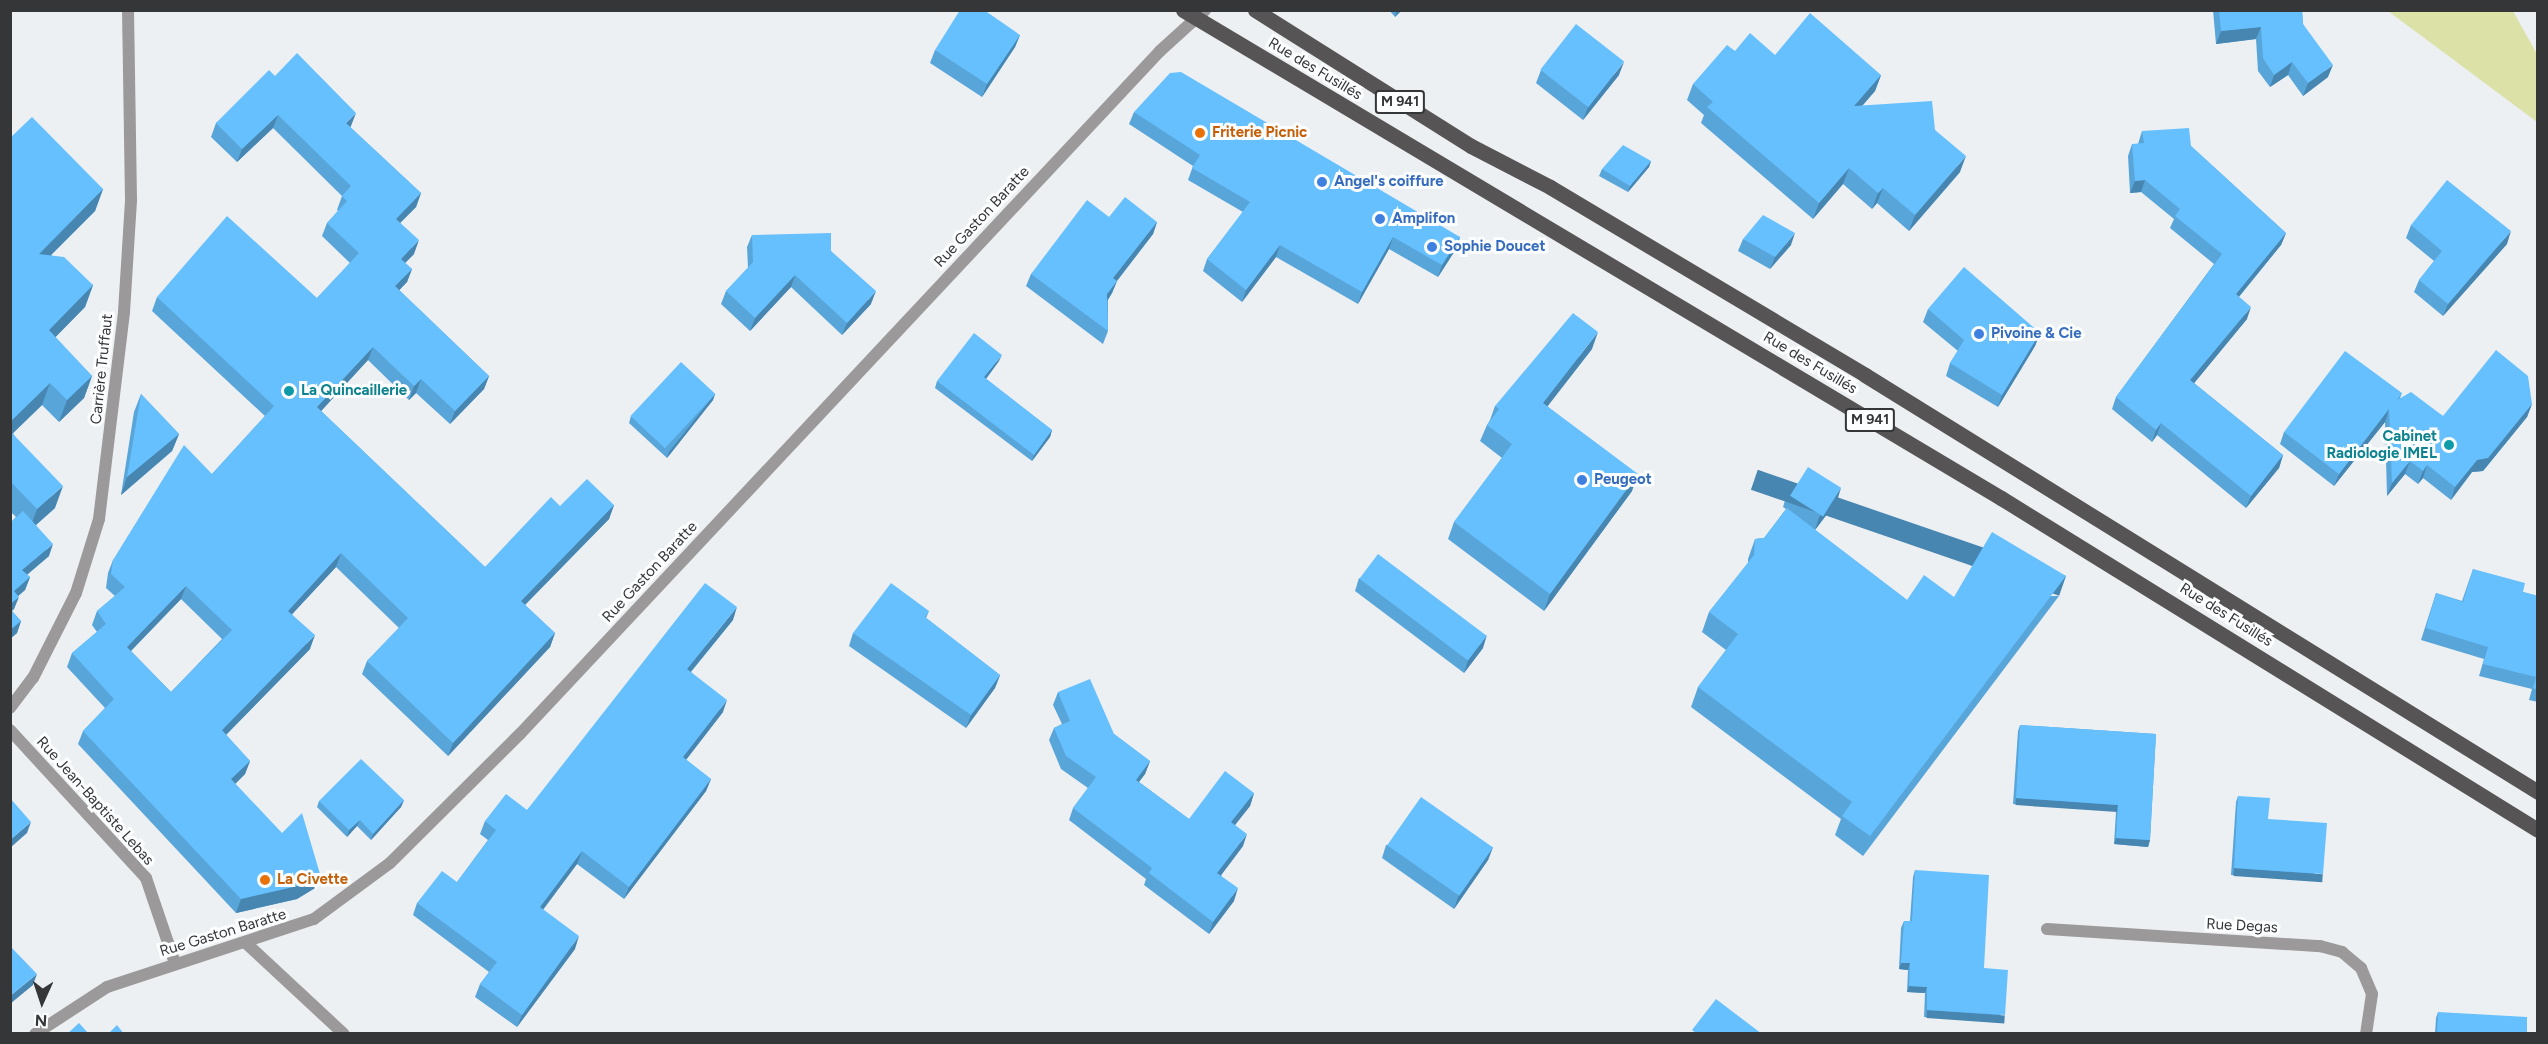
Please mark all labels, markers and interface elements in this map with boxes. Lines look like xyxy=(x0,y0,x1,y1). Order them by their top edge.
street label: Rue des Fusillés xyxy=(1265,34,1365,104)
road number: M 941 xyxy=(1374,91,1426,113)
place label: Friterie Picnic xyxy=(1212,124,1307,142)
marker: Friterie Picnic xyxy=(1193,126,1207,140)
street label: Rue Gaston Baratte xyxy=(931,163,1033,271)
place label: Angel's coiffure xyxy=(1334,173,1444,191)
marker: Angel's coiffure xyxy=(1315,175,1329,189)
place label: Amplifon xyxy=(1392,210,1455,228)
marker: Amplifon xyxy=(1373,212,1387,226)
place label: Sophie Doucet xyxy=(1444,238,1545,256)
marker: Sophie Doucet xyxy=(1425,240,1439,254)
street label: Carrière Truffaut xyxy=(87,313,117,425)
place label: Pivoine & Cie xyxy=(1991,325,2082,343)
marker: Pivoine & Cie xyxy=(1972,327,1986,341)
street label: Rue des Fusillés xyxy=(1760,328,1860,398)
place label: La Quincaillerie xyxy=(301,382,407,400)
marker: La Quincaillerie xyxy=(282,384,296,398)
road number: M 941 xyxy=(1844,409,1896,431)
place label: Cabinet Radiologie IMEL xyxy=(2326,427,2437,462)
marker: Cabinet Radiologie IMEL xyxy=(2442,438,2456,452)
place label: Peugeot xyxy=(1594,471,1652,489)
marker: Peugeot xyxy=(1575,473,1589,487)
street label: Rue Gaston Baratte xyxy=(599,518,701,626)
street label: Rue des Fusillés xyxy=(2176,579,2276,651)
street label: Rue Jean-Baptiste Lebas xyxy=(33,733,157,869)
place label: La Civette xyxy=(277,871,348,889)
marker: La Civette xyxy=(258,873,272,887)
street label: Rue Gaston Baratte xyxy=(158,905,288,961)
street label: Rue Degas xyxy=(2206,915,2278,937)
north arrow xyxy=(12,972,72,1032)
text: N xyxy=(34,1011,48,1030)

